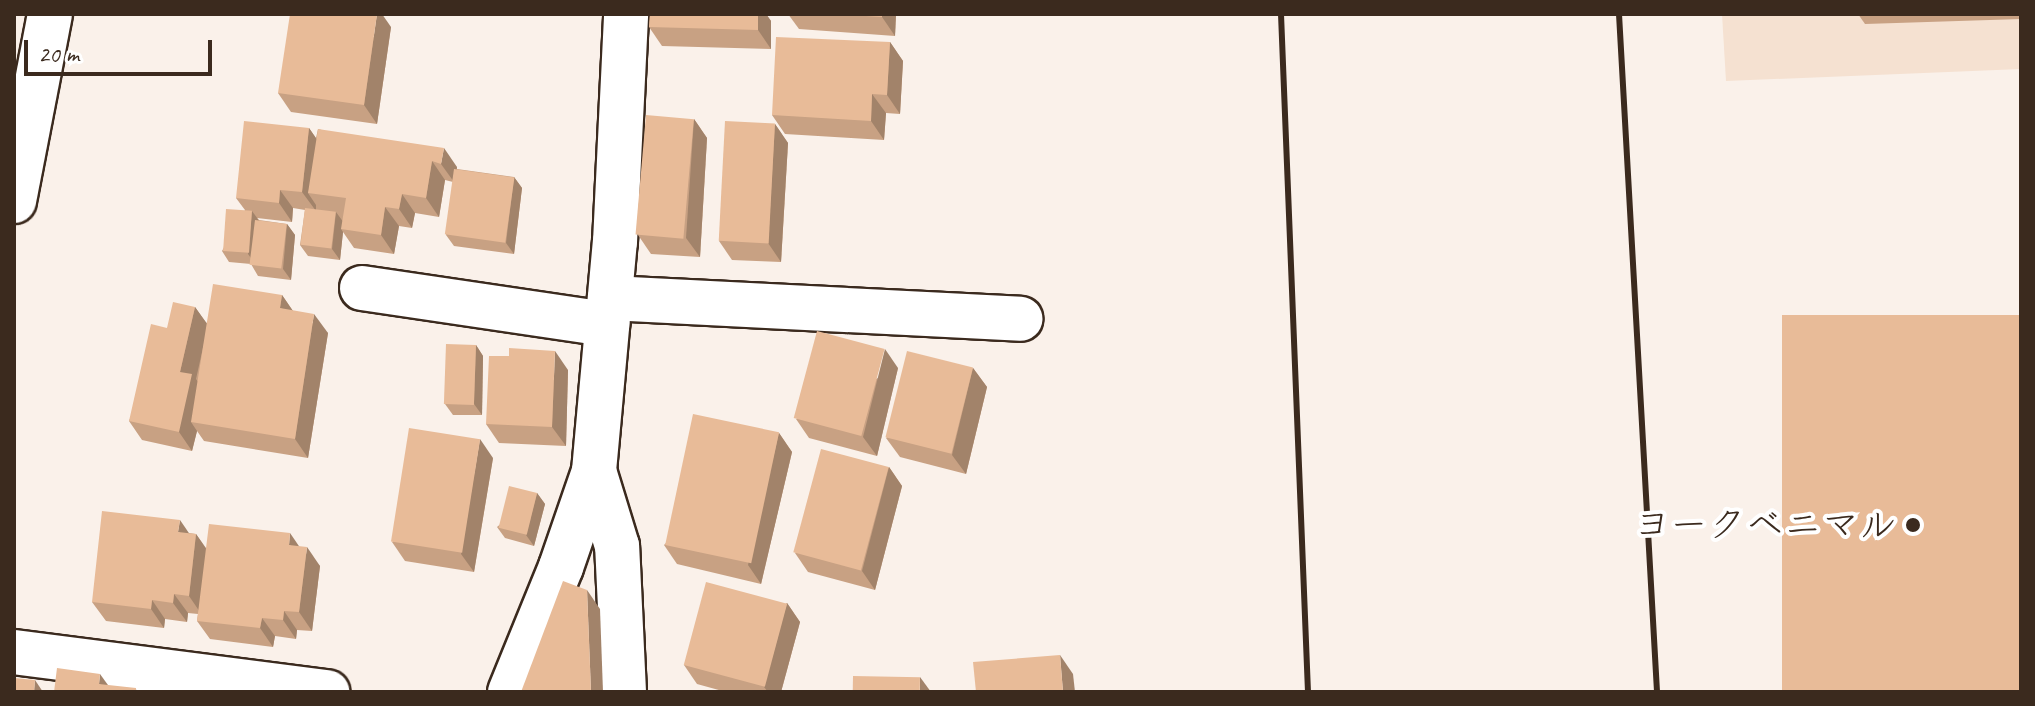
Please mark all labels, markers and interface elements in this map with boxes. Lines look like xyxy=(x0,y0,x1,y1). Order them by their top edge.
scale bar xyxy=(28,24,216,74)
text: 20 m xyxy=(38,39,79,69)
place label: ヨークベニマル xyxy=(1633,502,1897,548)
marker: ヨークベニマル xyxy=(1904,516,1922,534)

